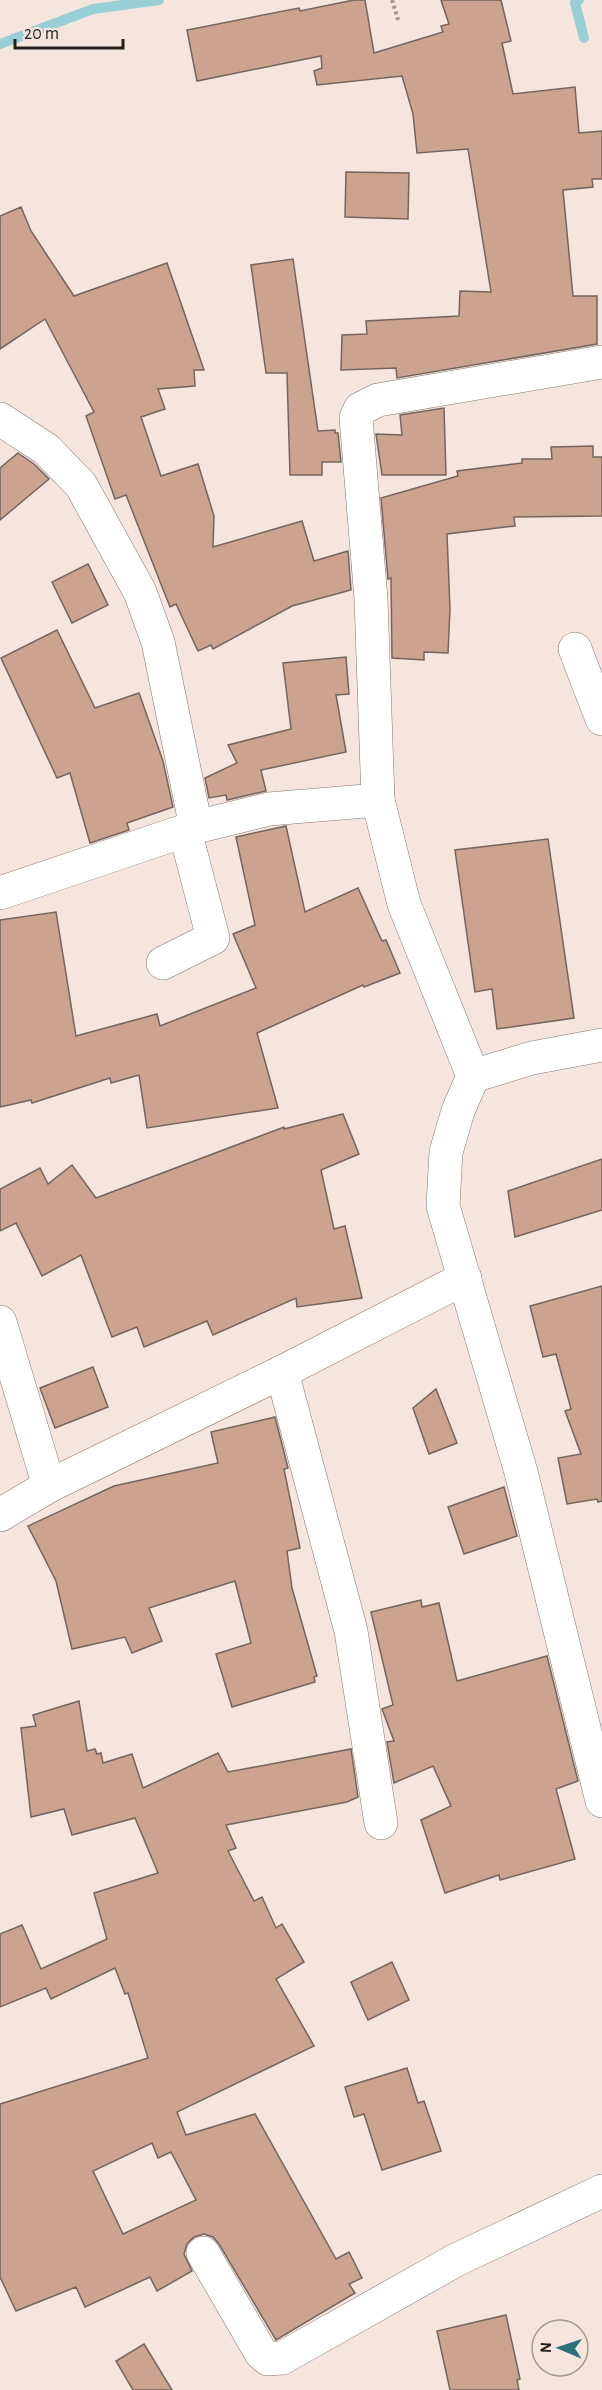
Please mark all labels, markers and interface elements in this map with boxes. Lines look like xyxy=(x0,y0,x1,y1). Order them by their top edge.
scale bar xyxy=(15,12,123,50)
text: 20 m xyxy=(24,25,59,43)
north arrow xyxy=(530,2318,590,2378)
text: N xyxy=(538,2342,554,2353)

